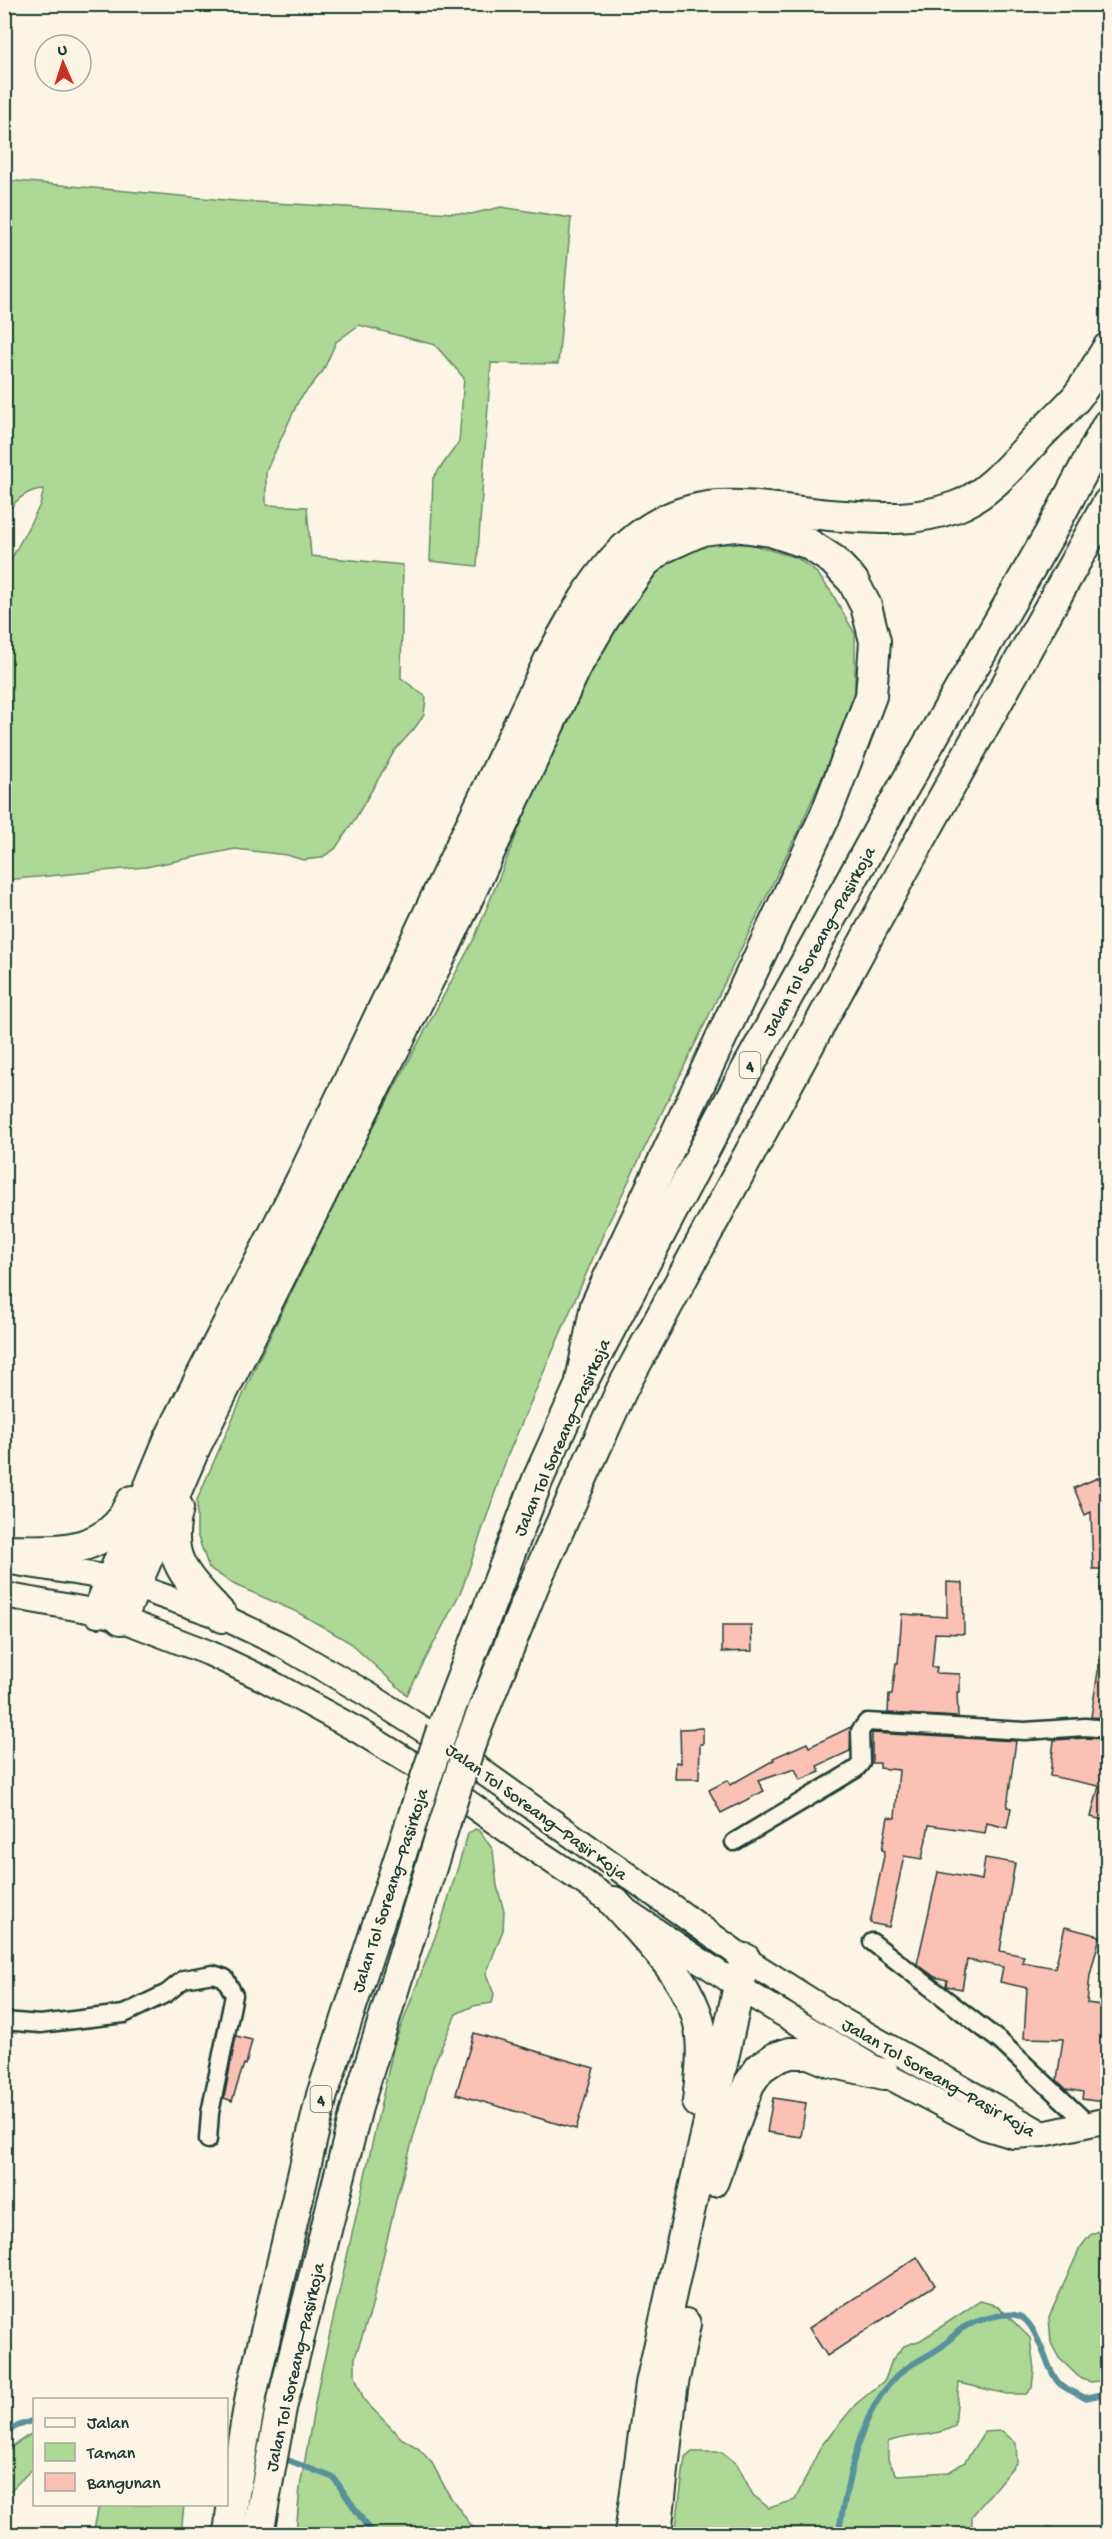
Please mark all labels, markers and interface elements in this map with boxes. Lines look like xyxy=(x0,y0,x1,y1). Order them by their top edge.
north arrow xyxy=(33,33,93,93)
text: U xyxy=(57,42,68,61)
street label: Jalan Tol Soreang–Pasirkoja xyxy=(759,843,882,1041)
road number: 4 xyxy=(740,1052,760,1078)
street label: Jalan Tol Soreang–Pasirkoja xyxy=(510,1335,617,1540)
street label: Jalan Tol Soreang–Pasir Koja xyxy=(441,1740,631,1887)
street label: Jalan Tol Soreang–Pasirkoja xyxy=(348,1785,435,1995)
street label: Jalan Tol Soreang–Pasir Koja xyxy=(837,2015,1039,2144)
road number: 4 xyxy=(310,2086,332,2112)
street label: Jalan Tol Soreang–Pasirkoja xyxy=(262,2260,331,2474)
legend xyxy=(33,2398,228,2506)
text: Jalan xyxy=(87,2414,129,2435)
text: Taman xyxy=(86,2444,136,2465)
text: Bangunan xyxy=(86,2474,161,2495)

